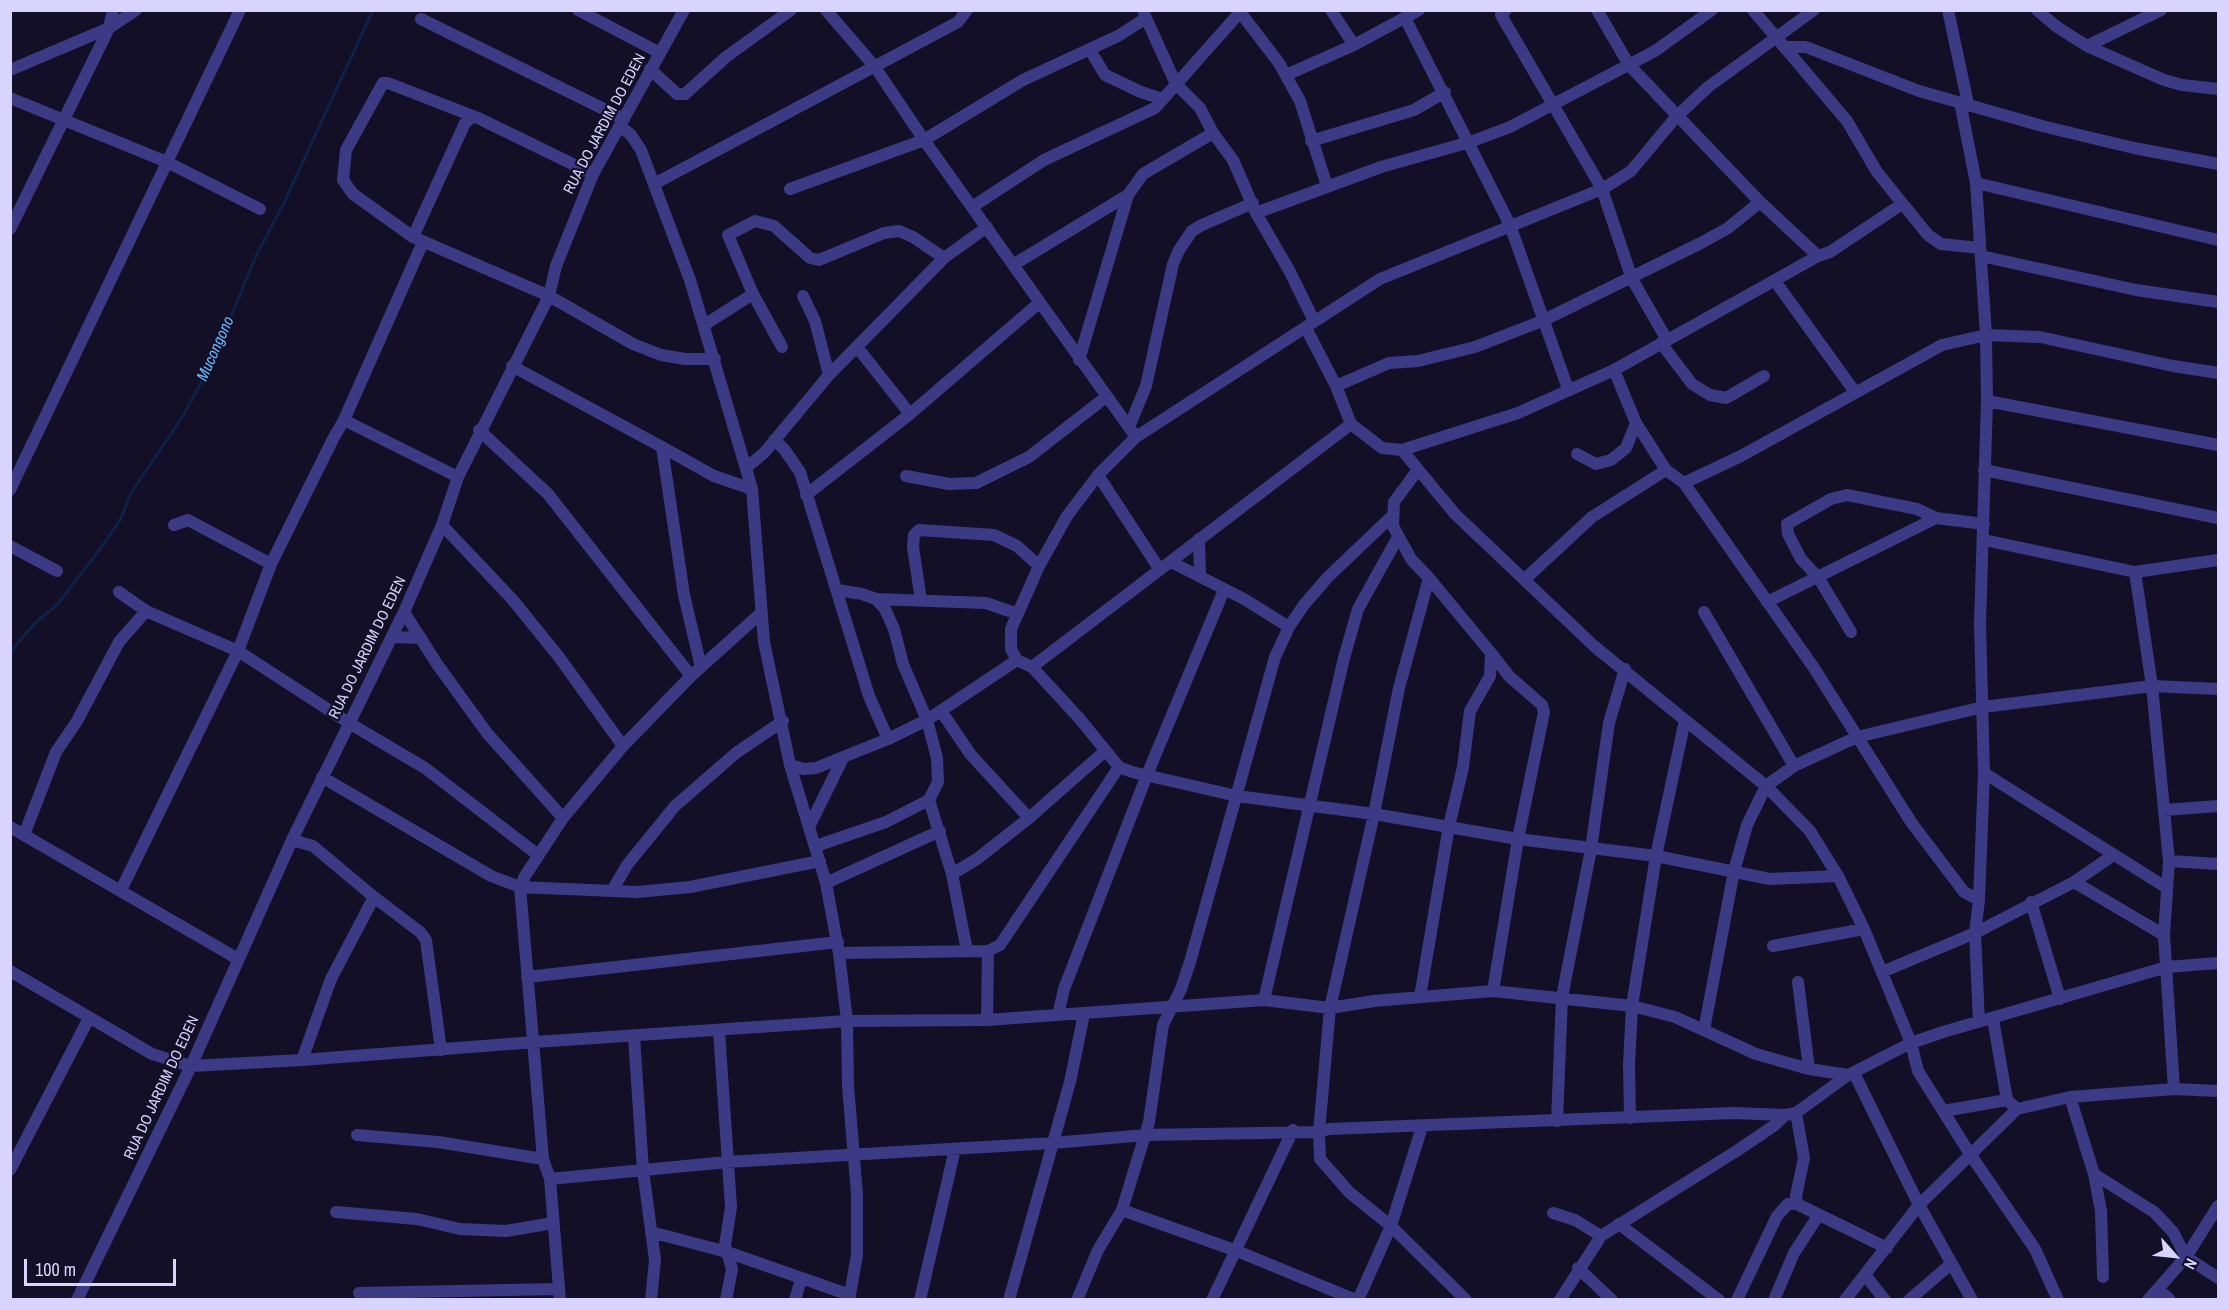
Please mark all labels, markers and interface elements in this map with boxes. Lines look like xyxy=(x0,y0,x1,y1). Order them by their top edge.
street label: RUA DO JARDIM DO EDEN xyxy=(560,51,650,197)
water label: Mucongono xyxy=(193,314,239,384)
street label: RUA DO JARDIM DO EDEN xyxy=(326,574,410,722)
street label: RUA DO JARDIM DO EDEN xyxy=(121,1013,203,1163)
north arrow xyxy=(2145,1226,2205,1286)
scale bar xyxy=(27,1247,178,1285)
text: N xyxy=(2179,1255,2203,1273)
text: 100 m xyxy=(35,1257,76,1282)

